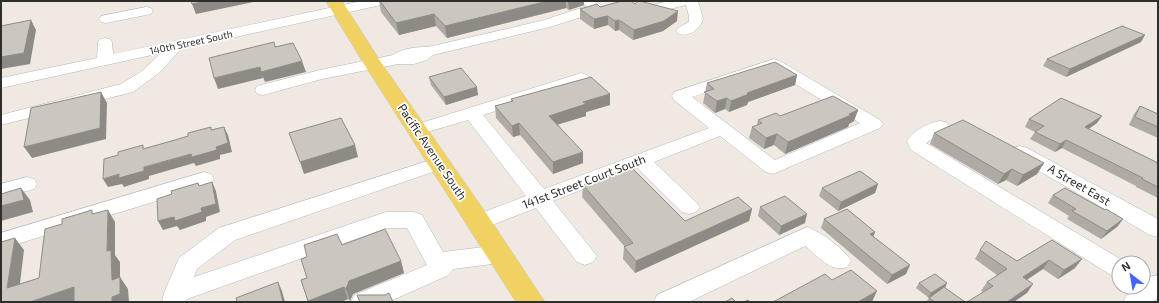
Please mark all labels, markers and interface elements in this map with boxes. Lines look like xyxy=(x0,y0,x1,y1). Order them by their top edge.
street label: 140th Street South xyxy=(148,27,234,57)
street label: Pacific Avenue South xyxy=(395,101,470,202)
street label: 141st Street Court South xyxy=(520,151,647,211)
street label: A Street East xyxy=(1046,161,1114,208)
north arrow xyxy=(1111,255,1151,295)
text: N xyxy=(1119,258,1132,274)

